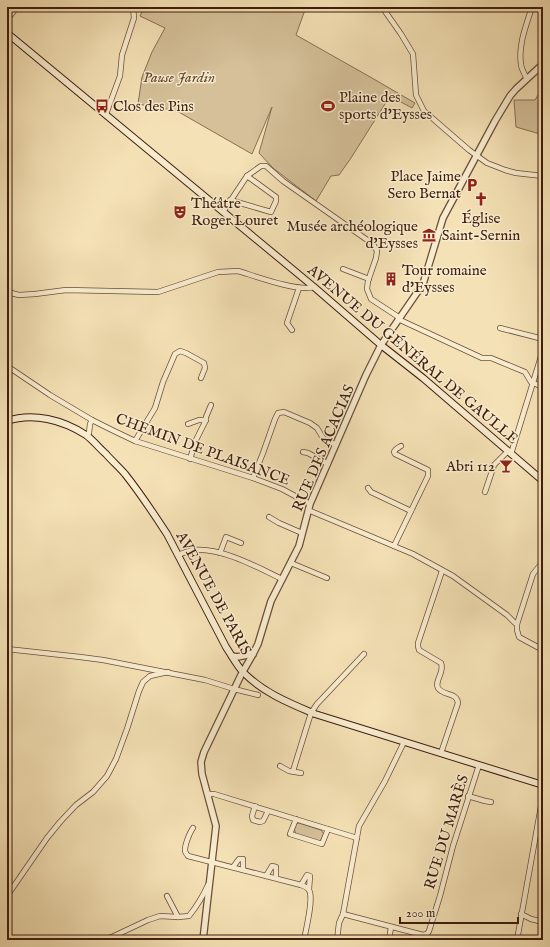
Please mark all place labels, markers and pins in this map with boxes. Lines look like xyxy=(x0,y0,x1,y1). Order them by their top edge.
place label: Plaine des sports d'Eysses xyxy=(339,88,432,124)
place label: Clos des Pins xyxy=(113,97,194,116)
bus stop icon: Clos des Pins xyxy=(94,98,110,114)
sports icon: Plaine des sports d'Eysses xyxy=(320,98,336,114)
place label: Place Jaime Sero Bernat xyxy=(388,167,461,203)
parking icon: Place Jaime Sero Bernat xyxy=(464,177,480,193)
church icon: Église Saint-Sernin xyxy=(473,191,489,207)
place label: Théâtre Roger Louret xyxy=(191,194,278,230)
theatre icon: Théâtre Roger Louret xyxy=(172,204,188,220)
place label: Église Saint-Sernin xyxy=(442,209,520,245)
place label: Musée archéologique d'Eysses xyxy=(286,217,418,253)
museum icon: Musée archéologique d'Eysses xyxy=(421,227,437,243)
place label: Tour romaine d'Eysses xyxy=(402,261,487,297)
building icon: Tour romaine d'Eysses xyxy=(383,271,399,287)
place label: Abri 112 xyxy=(445,457,495,476)
bar icon: Abri 112 xyxy=(498,458,514,474)

